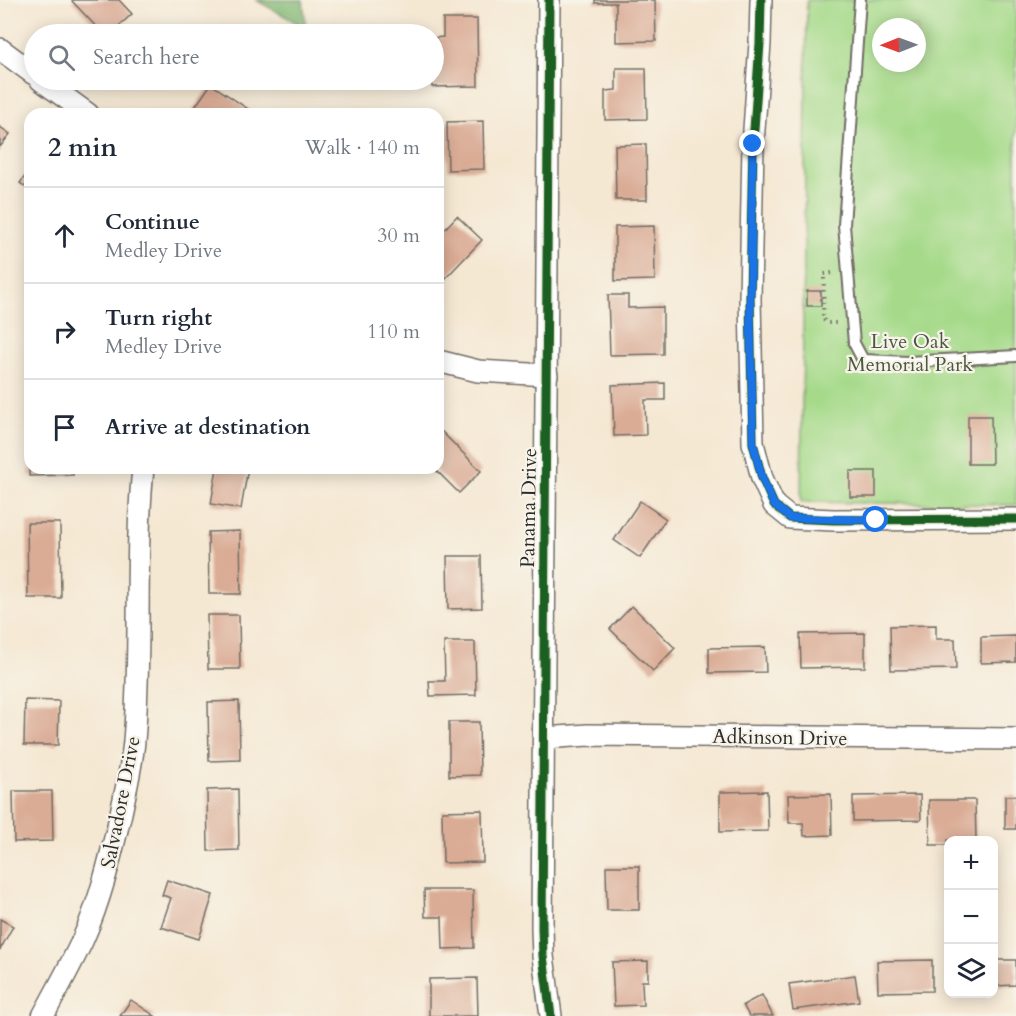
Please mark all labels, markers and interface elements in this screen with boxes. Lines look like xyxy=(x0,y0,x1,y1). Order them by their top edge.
north arrow xyxy=(872,18,926,72)
search box xyxy=(24,24,444,90)
icon: search xyxy=(45,41,78,74)
text: Search here xyxy=(93,42,200,72)
text: 2 min xyxy=(48,130,117,165)
route end xyxy=(739,130,765,156)
text: Walk · 140 m xyxy=(305,134,420,161)
text: Continue xyxy=(105,207,200,237)
icon: ahead xyxy=(48,219,81,252)
text: 30 m xyxy=(377,222,420,249)
text: Medley Drive xyxy=(105,237,222,264)
text: Turn right xyxy=(105,303,212,333)
icon: right xyxy=(48,315,81,348)
text: 110 m xyxy=(367,318,420,345)
park label: Live Oak Memorial Park xyxy=(847,328,973,378)
text: Medley Drive xyxy=(105,333,222,360)
icon: arrive xyxy=(48,411,81,444)
text: Arrive at destination xyxy=(105,412,310,442)
street label: Panama Drive xyxy=(514,448,543,568)
route start xyxy=(862,506,888,532)
street label: Adkinson Drive xyxy=(712,723,848,752)
street label: Salvadore Drive xyxy=(94,734,147,870)
map controls xyxy=(944,836,998,998)
button: + xyxy=(944,836,998,890)
button: − xyxy=(944,890,998,944)
button: layers xyxy=(944,944,998,998)

